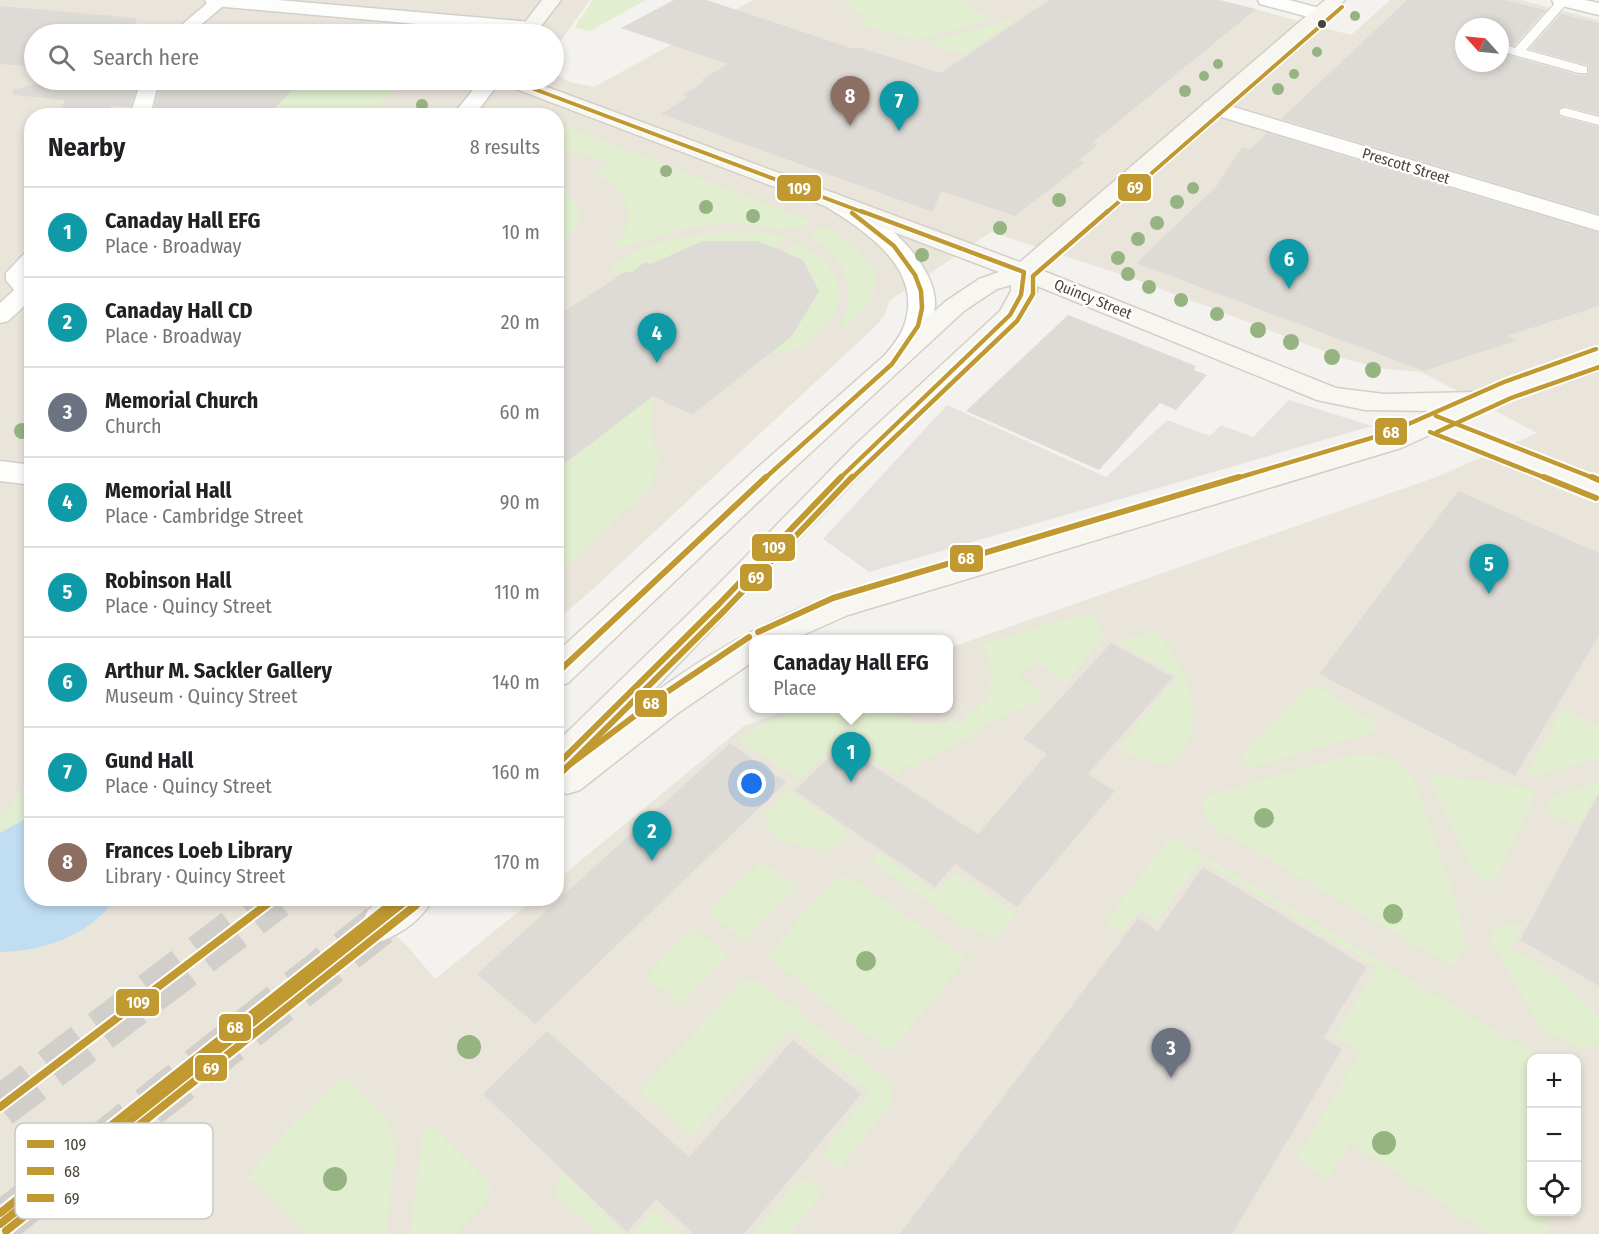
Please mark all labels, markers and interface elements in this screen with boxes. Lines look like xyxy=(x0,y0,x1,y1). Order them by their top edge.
unlabelled marker xyxy=(1316,18,1328,30)
north arrow xyxy=(1455,18,1509,72)
search box xyxy=(24,24,564,90)
icon: search xyxy=(45,41,78,74)
text: Search here xyxy=(93,44,199,71)
pin: 8 xyxy=(830,76,870,126)
pin: 7 xyxy=(880,82,918,131)
text: Nearby xyxy=(48,132,125,163)
text: 8 results xyxy=(470,135,540,159)
street label: Prescott Street xyxy=(1360,144,1452,188)
line badge: 69 xyxy=(1117,173,1152,202)
line badge: 109 xyxy=(776,174,822,202)
text: 69 xyxy=(1127,178,1143,197)
text: 109 xyxy=(787,179,811,198)
text: Canaday Hall EFG xyxy=(105,207,261,234)
text: 1 xyxy=(63,220,72,244)
text: 10 m xyxy=(502,220,540,244)
text: Place · Broadway xyxy=(105,234,241,258)
pin: 6 xyxy=(1270,240,1308,289)
street label: Quincy Street xyxy=(1051,275,1135,323)
text: Canaday Hall CD xyxy=(105,297,253,324)
text: 2 xyxy=(63,310,72,334)
text: 20 m xyxy=(501,310,540,334)
pin: 4 xyxy=(638,314,676,363)
text: Place · Broadway xyxy=(105,324,241,348)
text: Memorial Church xyxy=(105,387,258,414)
text: 3 xyxy=(63,400,72,424)
text: 60 m xyxy=(500,400,540,424)
text: Church xyxy=(105,414,161,438)
line badge: 68 xyxy=(1374,417,1408,446)
text: 68 xyxy=(1383,423,1400,442)
text: Memorial Hall xyxy=(105,477,232,504)
text: 4 xyxy=(62,490,73,514)
text: 90 m xyxy=(500,490,540,514)
text: Place · Cambridge Street xyxy=(105,504,303,528)
line badge: 109 xyxy=(751,533,796,562)
text: 109 xyxy=(762,538,786,557)
line badge: 68 xyxy=(949,544,984,573)
pin: 5 xyxy=(1470,544,1508,594)
text: 68 xyxy=(958,549,975,568)
line badge: 69 xyxy=(739,563,773,592)
text: Robinson Hall xyxy=(105,567,231,594)
text: 69 xyxy=(748,568,764,587)
text: 5 xyxy=(63,580,72,604)
text: 110 m xyxy=(494,580,540,604)
text: Place · Quincy Street xyxy=(105,594,272,618)
popup xyxy=(749,635,953,713)
text: Canaday Hall EFG xyxy=(773,649,929,676)
text: Arthur M. Sackler Gallery xyxy=(105,657,332,684)
text: 6 xyxy=(62,670,73,694)
text: 140 m xyxy=(492,670,540,694)
text: Place xyxy=(773,676,817,700)
text: Museum · Quincy Street xyxy=(105,684,298,708)
line badge: 68 xyxy=(634,689,668,718)
text: 68 xyxy=(643,694,660,713)
pin: 1 xyxy=(832,732,870,782)
text: Gund Hall xyxy=(105,747,193,774)
text: 7 xyxy=(63,760,72,784)
text: 160 m xyxy=(492,760,540,784)
your location xyxy=(737,769,766,798)
text: Place · Quincy Street xyxy=(105,774,272,798)
pin: 2 xyxy=(632,812,672,861)
text: Frances Loeb Library xyxy=(105,837,292,864)
text: 8 xyxy=(62,850,73,874)
text: 170 m xyxy=(494,850,540,874)
text: Library · Quincy Street xyxy=(105,864,285,888)
line badge: 109 xyxy=(115,988,160,1017)
text: 109 xyxy=(126,993,150,1012)
line badge: 68 xyxy=(218,1013,252,1042)
text: 68 xyxy=(227,1018,244,1037)
pin: 3 xyxy=(1152,1028,1190,1078)
line badge: 69 xyxy=(194,1054,228,1082)
map controls xyxy=(1527,1054,1581,1216)
button: + xyxy=(1527,1054,1581,1108)
text: 69 xyxy=(203,1059,219,1078)
button: − xyxy=(1527,1108,1581,1162)
legend xyxy=(15,1123,213,1219)
text: 109 xyxy=(64,1135,86,1154)
text: 68 xyxy=(64,1162,80,1181)
button: locate xyxy=(1527,1162,1581,1216)
text: 69 xyxy=(64,1189,80,1208)

